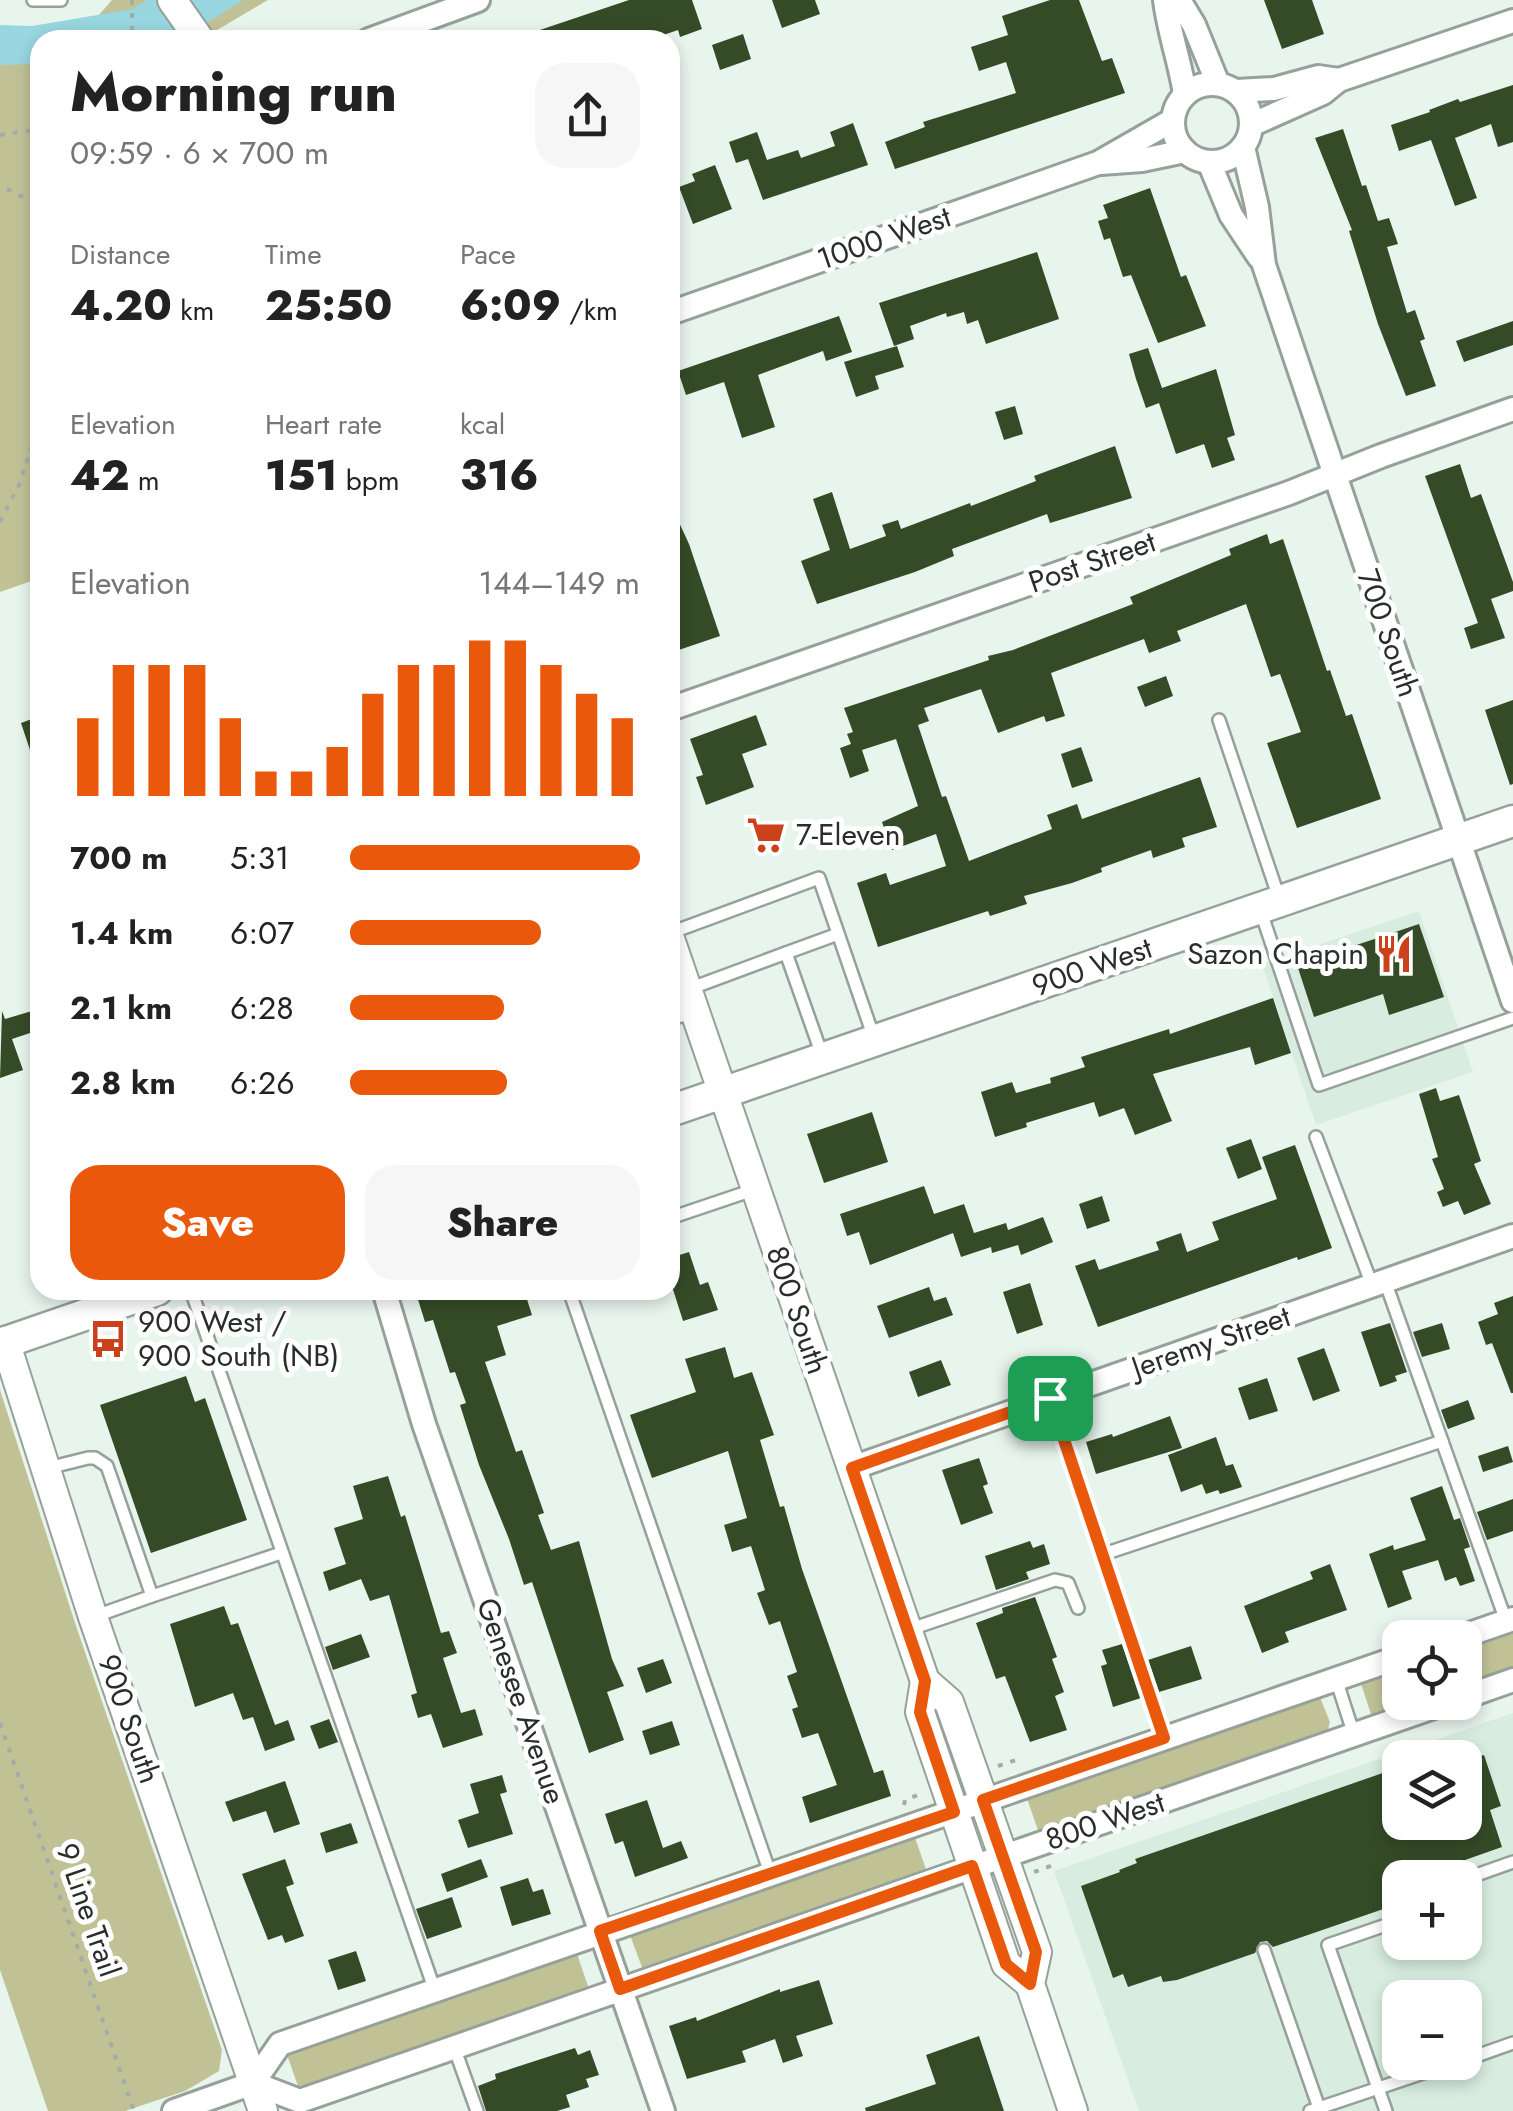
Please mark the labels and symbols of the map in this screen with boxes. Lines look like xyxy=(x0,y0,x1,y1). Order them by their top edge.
street label: 1000 West xyxy=(811,194,957,280)
street label: Post Street xyxy=(1023,519,1162,603)
street label: 700 South xyxy=(1347,563,1430,702)
place label: 7-Eleven xyxy=(796,813,900,856)
supermarket icon: 7-Eleven xyxy=(745,814,787,856)
street label: 900 West xyxy=(1026,926,1158,1007)
place label: Sazon Chapin xyxy=(1187,932,1364,975)
restaurant icon: Sazon Chapin xyxy=(1373,933,1415,975)
street label: 800 South xyxy=(756,1240,839,1380)
street label: Jeremy Street xyxy=(1122,1294,1297,1390)
place label: 900 West / 900 South (NB) xyxy=(138,1300,339,1377)
bus stop icon: 900 West / 900 South (NB) xyxy=(87,1318,129,1360)
pin xyxy=(1008,1356,1093,1441)
street label: Genesee Avenue xyxy=(466,1592,577,1810)
street label: 900 South xyxy=(87,1649,172,1789)
street label: 800 West xyxy=(1039,1780,1171,1861)
street label: 9 Line Trail xyxy=(46,1837,131,1982)

